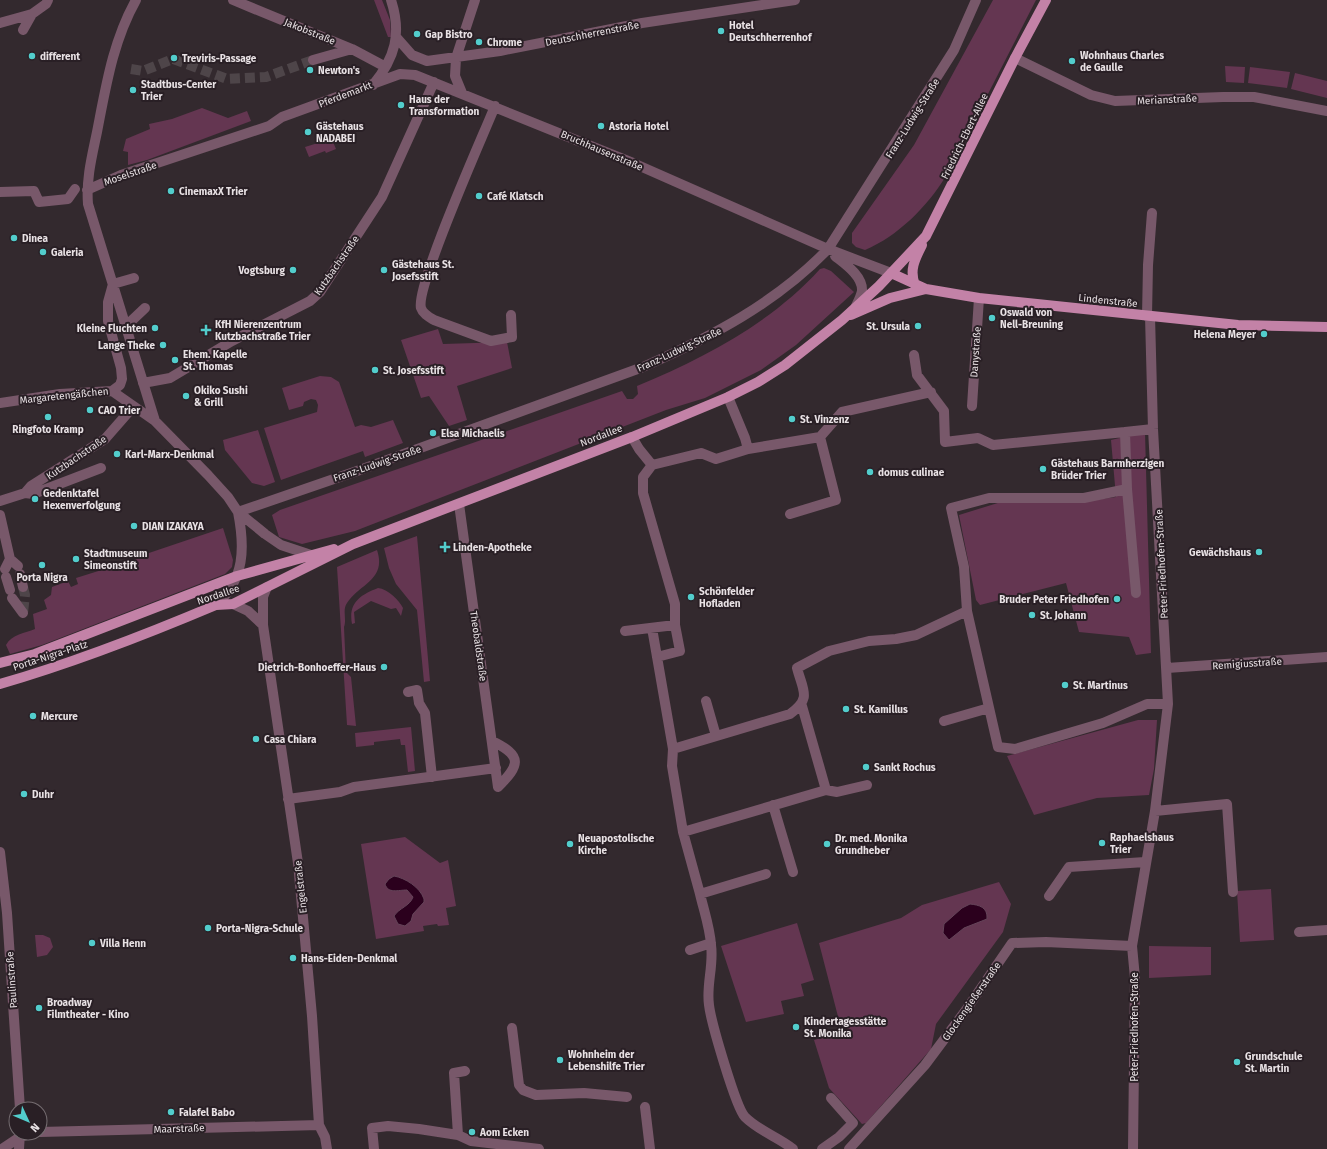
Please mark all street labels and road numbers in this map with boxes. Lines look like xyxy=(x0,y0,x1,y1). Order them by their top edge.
street label: Jakobstraße xyxy=(282,16,337,48)
street label: Deutschherrenstraße xyxy=(544,19,640,49)
street label: Franz-Ludwig-Straße xyxy=(883,76,942,161)
street label: Pferdemarkt xyxy=(317,79,374,111)
street label: Friedrich-Ebert-Allee xyxy=(939,91,991,181)
street label: Merianstraße xyxy=(1137,92,1197,108)
street label: Bruchhausenstraße xyxy=(559,128,645,174)
street label: Moselstraße xyxy=(102,159,158,189)
street label: Kutzbachstraße xyxy=(312,233,362,298)
street label: Lindenstraße xyxy=(1078,292,1138,310)
street label: Franz-Ludwig-Straße xyxy=(635,325,724,375)
street label: Danystraße xyxy=(968,326,984,378)
street label: Margaretengäßchen xyxy=(19,385,109,407)
street label: Nordallee xyxy=(579,422,624,449)
street label: Kutzbachstraße xyxy=(44,433,109,482)
street label: Franz-Ludwig-Straße xyxy=(332,443,423,485)
street label: Peter-Friedhofen-Straße xyxy=(1153,509,1171,619)
street label: Nordallee xyxy=(195,582,241,607)
street label: Theobaldstraße xyxy=(467,610,489,682)
street label: Porta-Nigra-Platz xyxy=(11,638,90,674)
street label: Remigiusstraße xyxy=(1212,656,1282,672)
street label: Engelstraße xyxy=(292,860,310,914)
street label: Paulinstraße xyxy=(4,951,20,1009)
street label: Glockengießerstraße xyxy=(940,960,1003,1043)
street label: Peter-Friedhofen-Straße xyxy=(1129,972,1141,1082)
street label: Maarstraße xyxy=(153,1122,205,1136)

